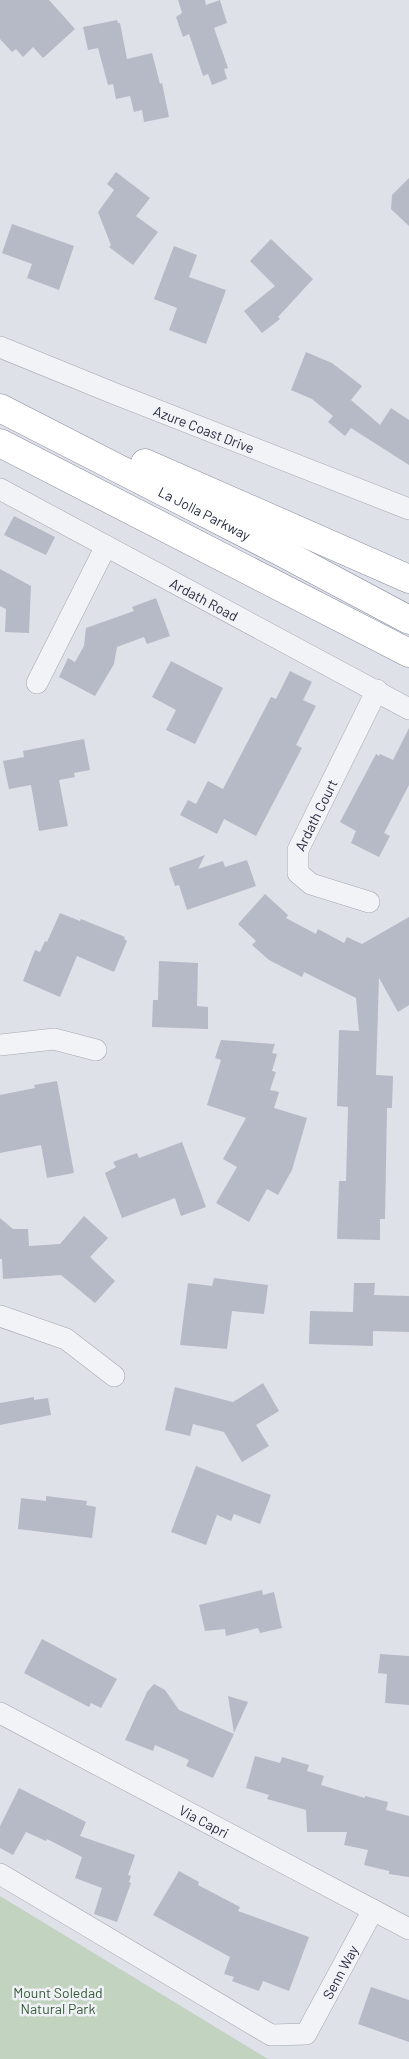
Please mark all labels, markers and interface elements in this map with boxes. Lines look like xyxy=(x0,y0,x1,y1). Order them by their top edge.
street label: Azure Coast Drive xyxy=(151,401,257,456)
street label: La Jolla Parkway xyxy=(156,482,254,544)
street label: Ardath Road xyxy=(167,574,241,624)
street label: Ardath Court xyxy=(291,776,340,853)
street label: Via Capri xyxy=(177,1801,232,1841)
street label: Senn Way xyxy=(318,1941,361,2002)
park label: Mount Soledad Natural Park xyxy=(13,1984,103,2017)

